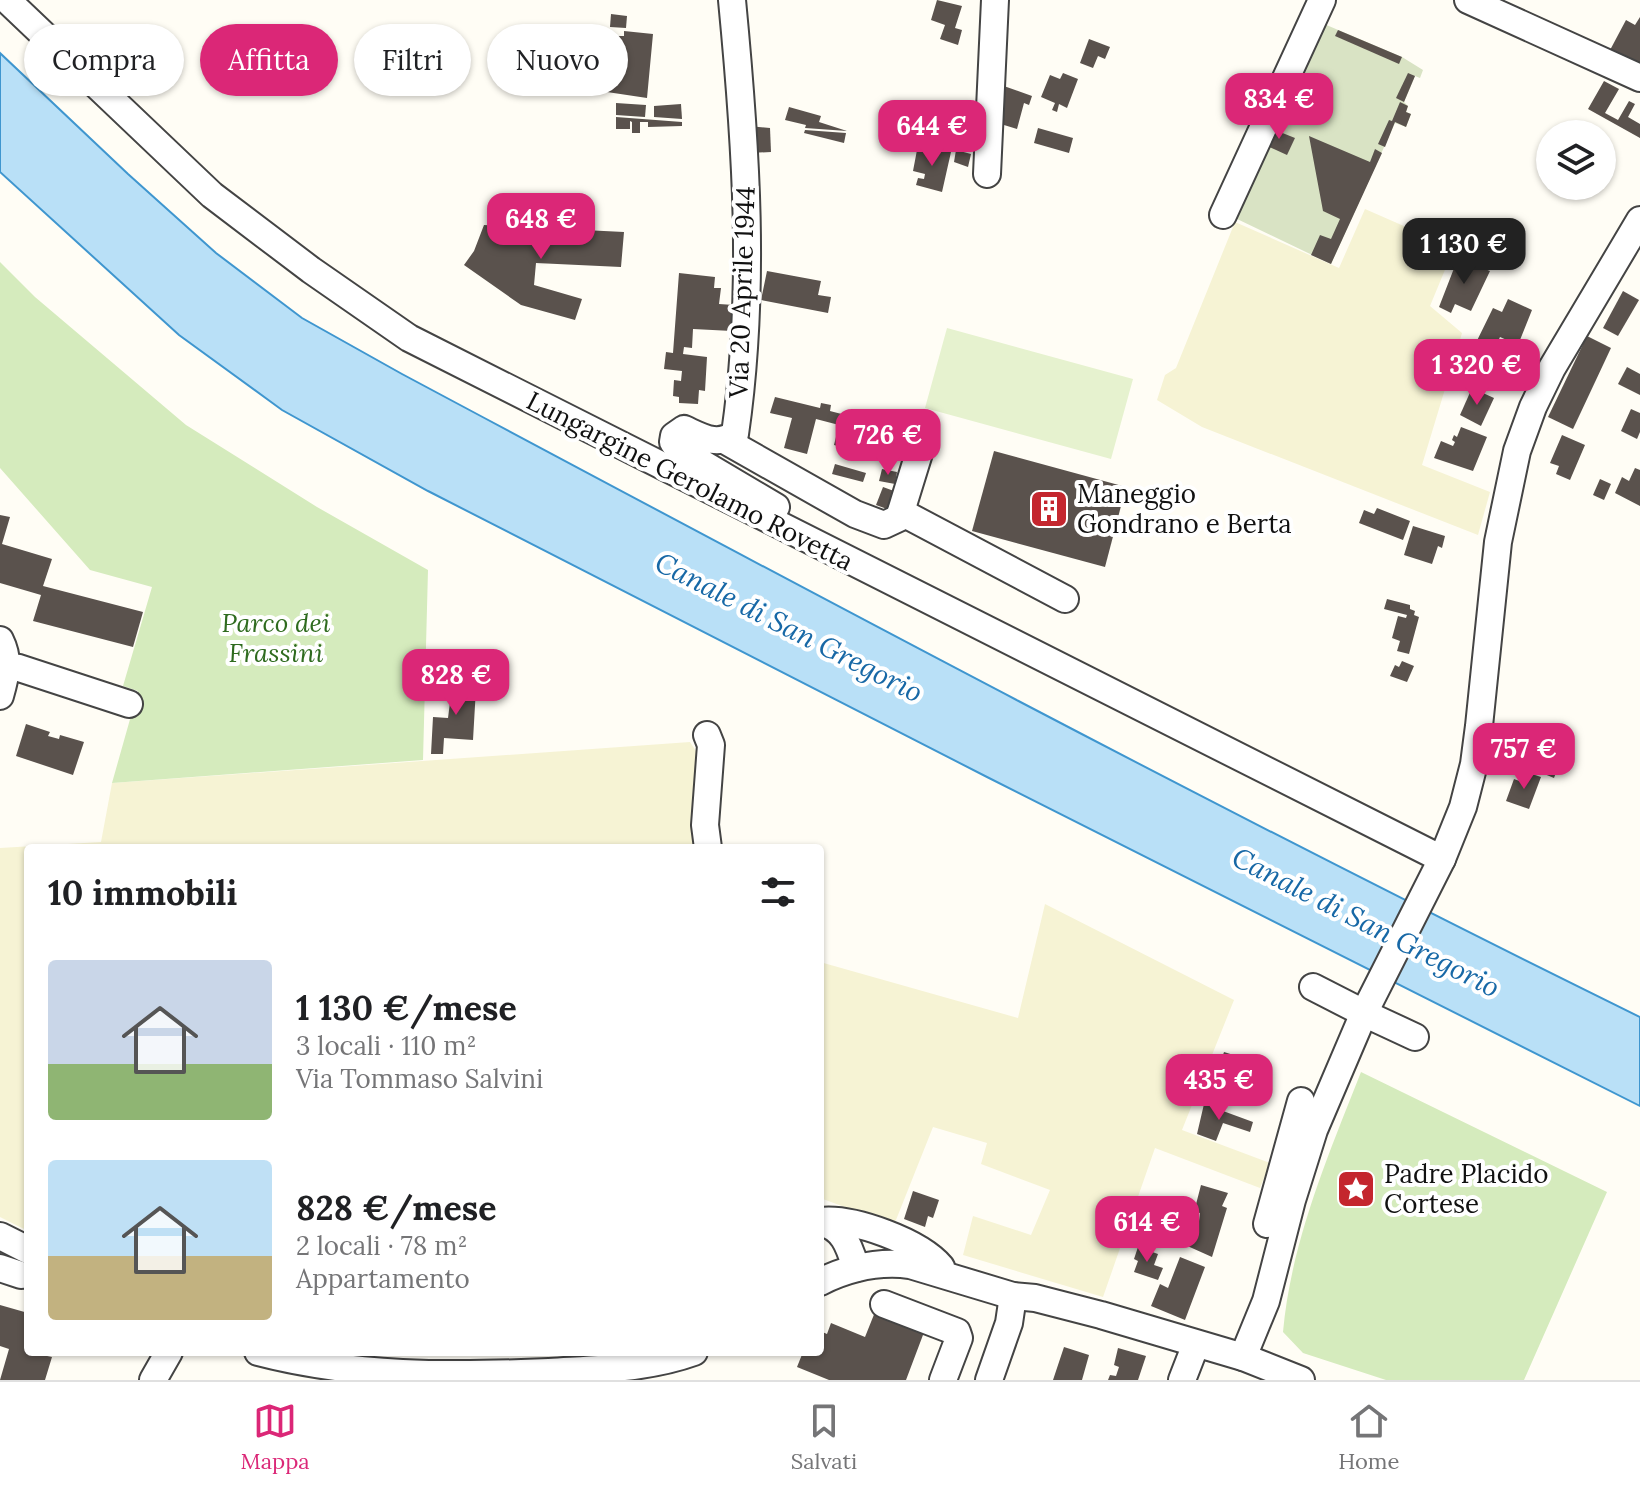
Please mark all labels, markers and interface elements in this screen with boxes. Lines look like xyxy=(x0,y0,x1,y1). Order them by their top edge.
chip: Compra xyxy=(24,24,184,96)
chip: Affitta xyxy=(200,24,338,96)
chip: Filtri xyxy=(354,24,471,96)
chip: Nuovo xyxy=(487,24,628,96)
pin: 834 € xyxy=(1223,73,1335,141)
text: 834 € xyxy=(1243,82,1315,115)
pin: 644 € xyxy=(876,100,988,168)
text: 644 € xyxy=(896,109,968,142)
map controls xyxy=(1536,120,1616,200)
button: layers xyxy=(1536,120,1616,200)
street label: Via 20 Aprile 1944 xyxy=(721,185,762,400)
pin: 648 € xyxy=(485,193,597,261)
text: 648 € xyxy=(505,202,577,235)
pin: 1 130 € xyxy=(1390,218,1538,286)
text: 1 130 € xyxy=(1421,227,1507,260)
pin: 1 320 € xyxy=(1403,339,1551,407)
text: 1 320 € xyxy=(1432,348,1522,381)
street label: Lungargine Gerolamo Rovetta xyxy=(521,384,859,577)
pin: 726 € xyxy=(832,409,944,477)
text: 726 € xyxy=(854,418,922,451)
place label: Maneggio Gondrano e Berta xyxy=(1077,477,1292,540)
building icon: Maneggio Gondrano e Berta xyxy=(1028,488,1070,530)
water label: Canale di San Gregorio xyxy=(649,544,929,710)
park label: Parco dei Frassini xyxy=(222,606,331,669)
pin: 828 € xyxy=(400,649,512,717)
text: 828 € xyxy=(420,658,492,691)
pin: 757 € xyxy=(1468,723,1580,791)
text: 757 € xyxy=(1491,732,1557,765)
water label: Canale di San Gregorio xyxy=(1226,839,1506,1005)
icon: filters xyxy=(756,870,800,914)
text: 10 immobili xyxy=(48,871,237,914)
text: 1 130 €/mese xyxy=(296,986,517,1029)
icon: home xyxy=(112,992,208,1088)
text: 3 locali · 110 m² xyxy=(296,1029,477,1062)
pin: 435 € xyxy=(1163,1054,1275,1122)
text: Via Tommaso Salvini xyxy=(296,1062,543,1095)
text: 435 € xyxy=(1184,1063,1254,1096)
place label: Padre Placido Cortese xyxy=(1384,1157,1549,1220)
place icon: Padre Placido Cortese xyxy=(1335,1168,1377,1210)
text: 828 €/mese xyxy=(296,1186,497,1229)
icon: home xyxy=(112,1192,208,1288)
pin: 614 € xyxy=(1091,1196,1203,1264)
text: 614 € xyxy=(1113,1205,1181,1238)
text: 2 locali · 78 m² xyxy=(296,1229,468,1262)
text: Appartamento xyxy=(296,1262,470,1295)
tab: Mappa xyxy=(241,1399,310,1475)
tab: Salvati xyxy=(791,1399,857,1475)
tab: Home xyxy=(1338,1399,1399,1475)

